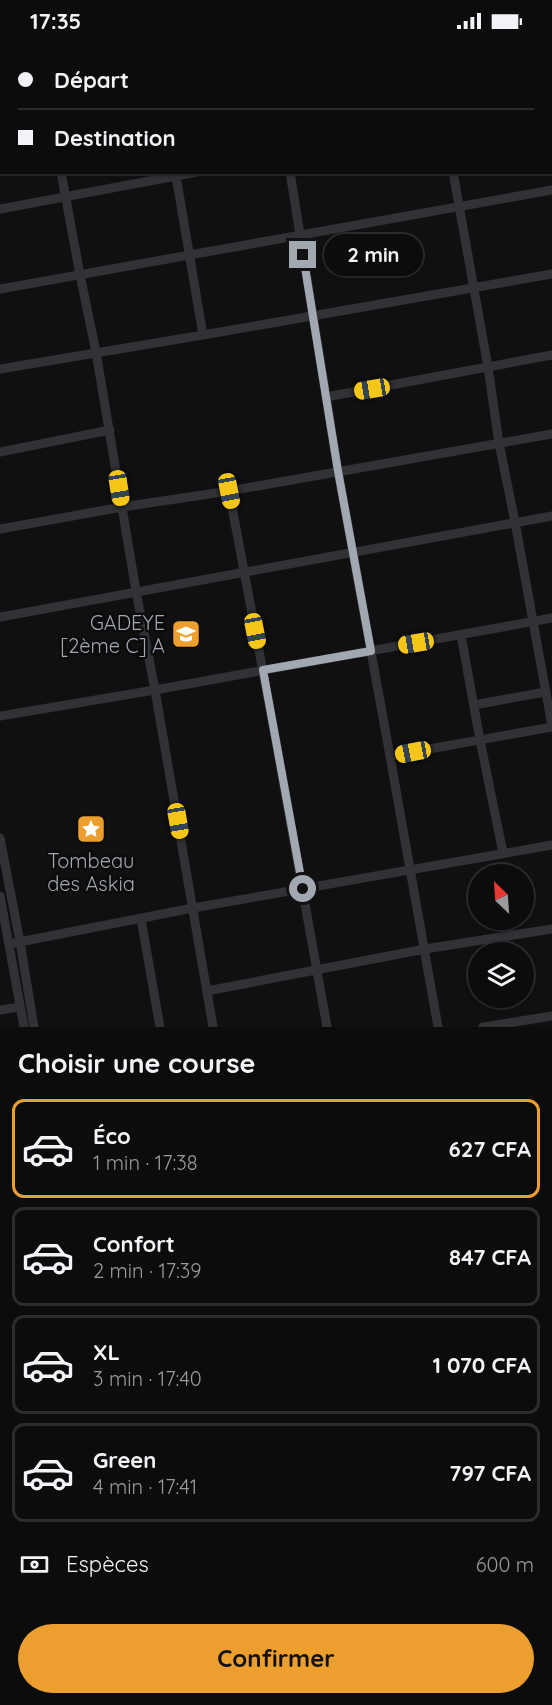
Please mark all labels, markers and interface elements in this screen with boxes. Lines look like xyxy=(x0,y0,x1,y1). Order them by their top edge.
text: 17:35 xyxy=(30,7,81,35)
text: Départ xyxy=(54,66,129,94)
text: Destination xyxy=(54,124,176,152)
callout: 2 min xyxy=(324,234,423,276)
route end xyxy=(289,241,316,268)
text: 2 min xyxy=(347,242,400,267)
car xyxy=(353,377,391,401)
car xyxy=(107,469,131,507)
car xyxy=(217,472,241,510)
place label: GADEYE [2ème C] A xyxy=(60,610,165,658)
car xyxy=(243,612,267,650)
school or university icon: GADEYE [2ème C] A xyxy=(170,618,202,650)
car xyxy=(397,631,435,655)
car xyxy=(394,740,432,764)
car xyxy=(166,802,190,840)
place icon: Tombeau des Askia xyxy=(75,813,107,845)
place label: Tombeau des Askia xyxy=(47,848,135,896)
north arrow xyxy=(468,864,534,930)
map controls xyxy=(468,864,534,1008)
route start xyxy=(289,875,316,902)
button: layers xyxy=(468,942,534,1008)
text: Choisir une course xyxy=(18,1046,255,1080)
icon: car xyxy=(21,1122,75,1176)
text: Éco xyxy=(93,1122,131,1150)
text: 627 CFA xyxy=(449,1135,531,1163)
text: 1 min · 17:38 xyxy=(93,1150,197,1175)
icon: car xyxy=(21,1230,75,1284)
text: Confort xyxy=(93,1230,175,1258)
text: 847 CFA xyxy=(449,1243,531,1271)
text: 2 min · 17:39 xyxy=(93,1258,201,1283)
icon: car xyxy=(21,1338,75,1392)
text: XL xyxy=(93,1338,120,1366)
text: 1 070 CFA xyxy=(432,1351,531,1379)
text: 3 min · 17:40 xyxy=(93,1366,202,1391)
icon: car xyxy=(21,1446,75,1500)
text: Green xyxy=(93,1446,156,1474)
text: 797 CFA xyxy=(449,1459,531,1487)
text: 4 min · 17:41 xyxy=(93,1474,197,1499)
icon: cash xyxy=(18,1548,51,1581)
text: Espèces xyxy=(66,1550,149,1578)
text: 600 m xyxy=(476,1552,534,1577)
button: Confirmer xyxy=(18,1624,534,1693)

